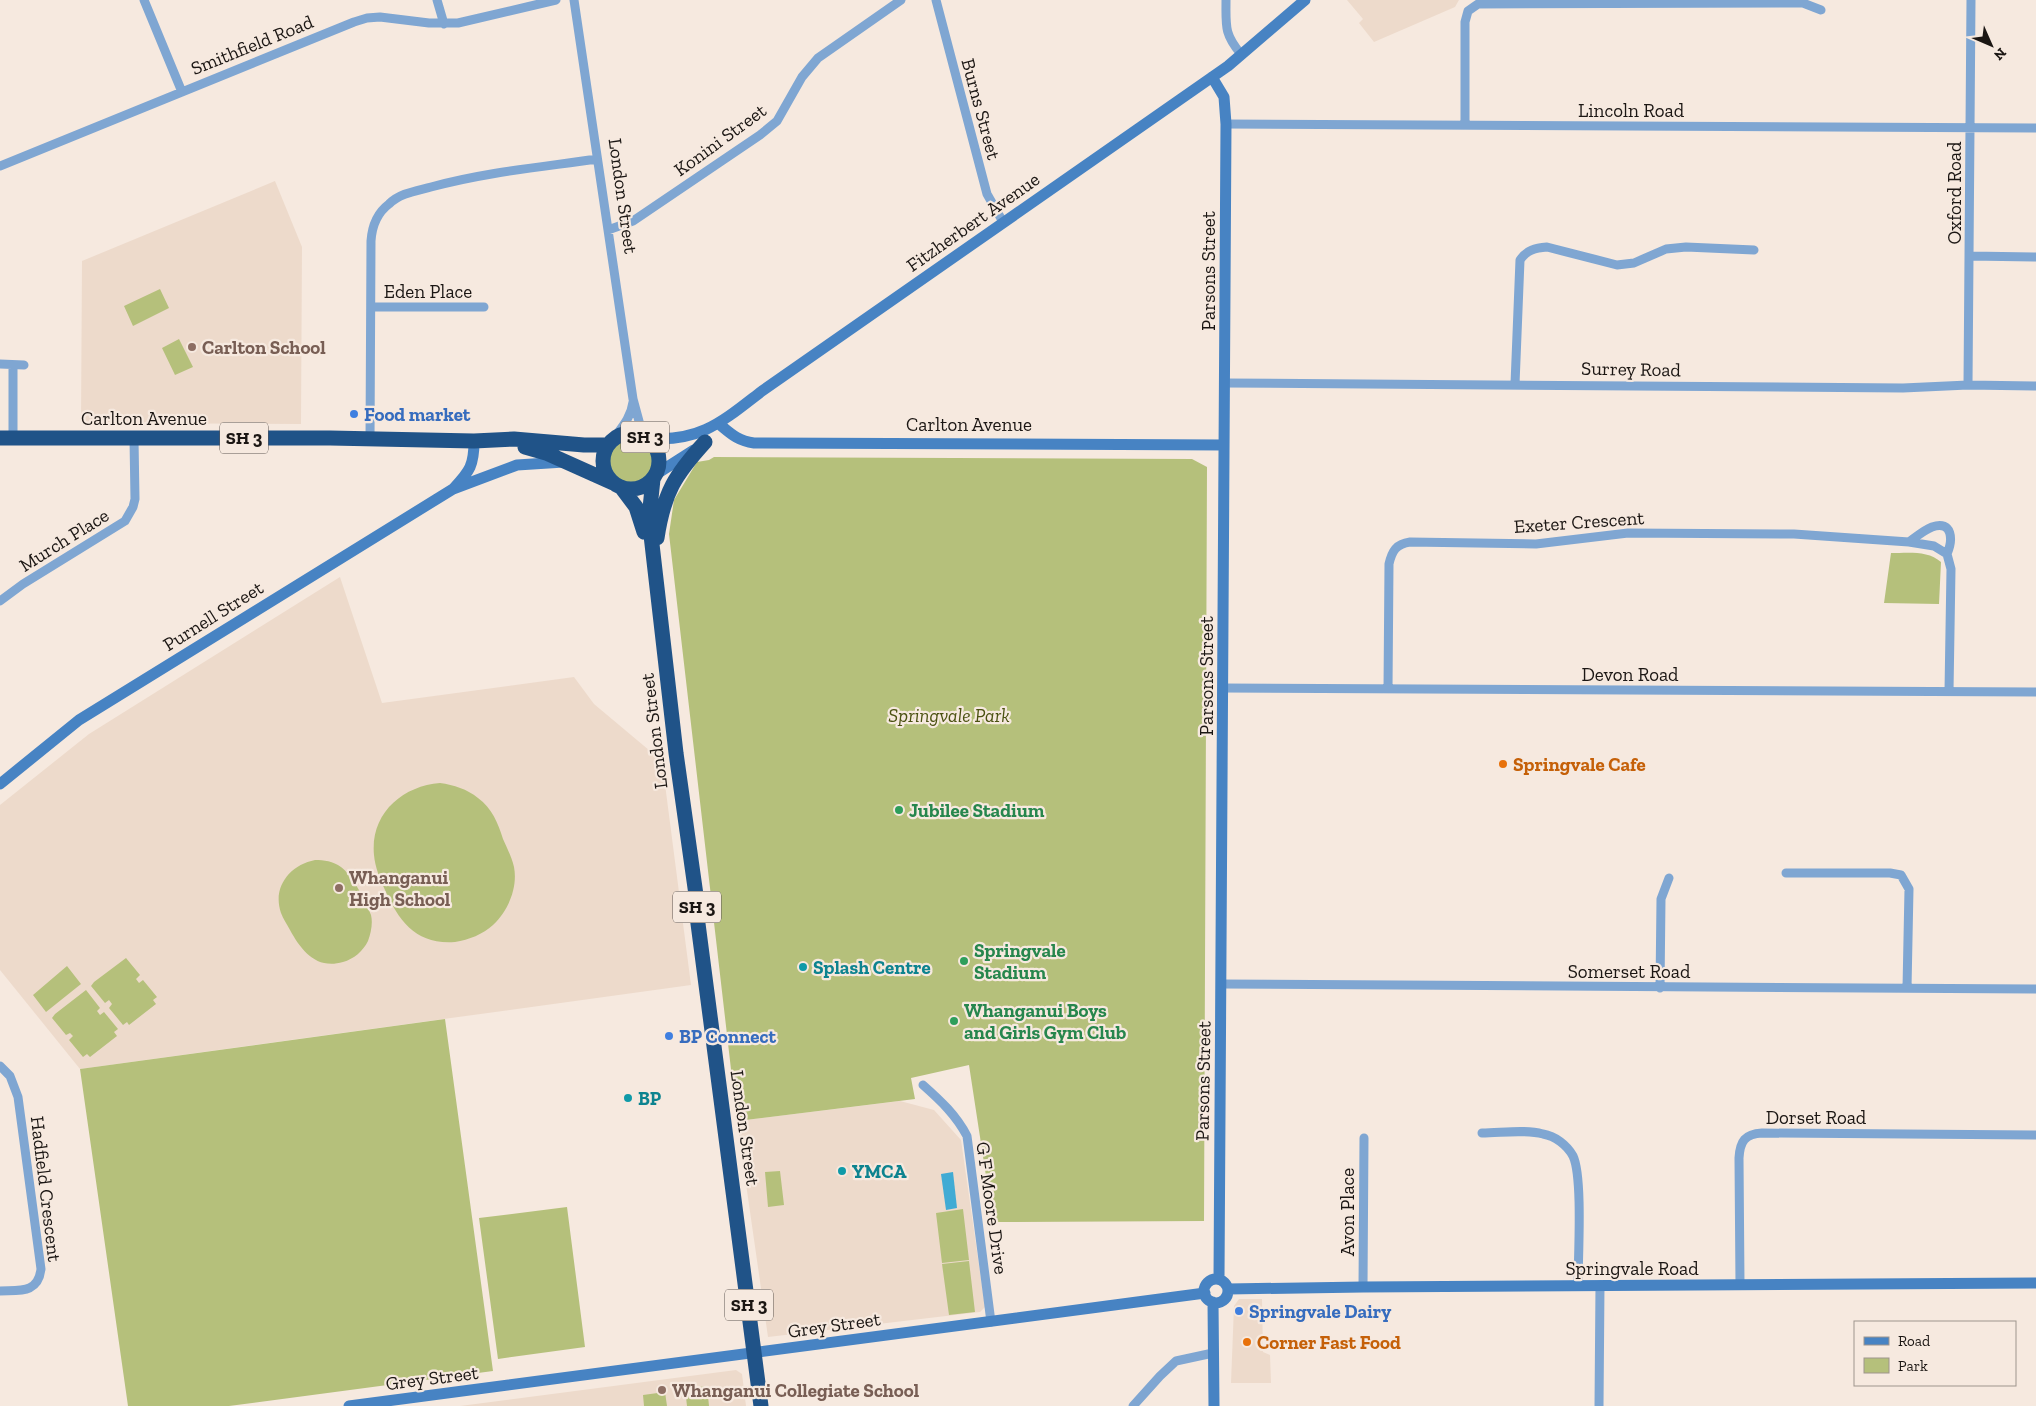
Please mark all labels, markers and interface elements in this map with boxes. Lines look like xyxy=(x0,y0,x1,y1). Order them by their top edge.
street label: Smithfield Road xyxy=(187,10,317,80)
north arrow xyxy=(1966,20,2016,70)
text: N xyxy=(1990,44,2010,64)
street label: Burns Street xyxy=(956,56,1006,162)
street label: Konini Street xyxy=(669,99,771,181)
street label: Lincoln Road xyxy=(1578,99,1685,122)
street label: London Street xyxy=(604,137,642,255)
street label: Oxford Road xyxy=(1943,141,1966,244)
street label: Fitzherbert Avenue xyxy=(902,167,1044,277)
street label: Parsons Street xyxy=(1197,211,1220,331)
street label: Eden Place xyxy=(384,280,472,303)
place label: Carlton School xyxy=(202,336,326,359)
marker: Carlton School xyxy=(186,341,198,353)
street label: Surrey Road xyxy=(1581,357,1682,381)
place label: Food market xyxy=(364,403,471,426)
street label: Carlton Avenue xyxy=(81,407,207,430)
marker: Food market xyxy=(348,408,360,420)
street label: Carlton Avenue xyxy=(906,413,1032,436)
road number: SH 3 xyxy=(220,422,268,453)
road number: SH 3 xyxy=(621,422,669,452)
street label: Murch Place xyxy=(15,503,113,577)
street label: Exeter Crescent xyxy=(1513,506,1645,538)
street label: Purnell Street xyxy=(159,576,267,656)
street label: Parsons Street xyxy=(1195,616,1218,736)
street label: Devon Road xyxy=(1581,663,1679,686)
street label: London Street xyxy=(635,672,673,790)
park label: Springvale Park xyxy=(888,704,1010,727)
place label: Springvale Cafe xyxy=(1513,753,1646,776)
marker: Springvale Cafe xyxy=(1497,758,1509,770)
place label: Jubilee Stadium xyxy=(909,799,1045,822)
marker: Jubilee Stadium xyxy=(893,804,905,816)
place label: Whanganui High School xyxy=(349,866,451,911)
marker: Whanganui High School xyxy=(333,882,345,894)
road number: SH 3 xyxy=(673,892,721,922)
place label: Springvale Stadium xyxy=(974,939,1066,984)
marker: Springvale Stadium xyxy=(958,955,970,967)
place label: Splash Centre xyxy=(813,956,931,979)
street label: Somerset Road xyxy=(1568,960,1691,983)
marker: Splash Centre xyxy=(797,961,809,973)
place label: Whanganui Boys and Girls Gym Club xyxy=(964,999,1127,1044)
marker: Whanganui Boys and Girls Gym Club xyxy=(948,1015,960,1027)
street label: Parsons Street xyxy=(1190,1021,1216,1141)
place label: BP Connect xyxy=(679,1025,776,1048)
marker: BP Connect xyxy=(663,1030,675,1042)
street label: London Street xyxy=(726,1069,764,1187)
place label: BP xyxy=(638,1087,662,1110)
marker: BP xyxy=(622,1092,634,1104)
street label: Dorset Road xyxy=(1766,1106,1867,1129)
street label: Hadfield Crescent xyxy=(26,1115,66,1263)
street label: G F Moore Drive xyxy=(971,1140,1013,1276)
place label: YMCA xyxy=(852,1160,907,1183)
marker: YMCA xyxy=(836,1165,848,1177)
street label: Avon Place xyxy=(1336,1168,1359,1256)
street label: Springvale Road xyxy=(1565,1257,1699,1280)
road number: SH 3 xyxy=(725,1290,773,1320)
place label: Springvale Dairy xyxy=(1249,1300,1391,1323)
marker: Springvale Dairy xyxy=(1233,1305,1245,1317)
street label: Grey Street xyxy=(786,1307,882,1343)
legend xyxy=(1854,1321,2016,1386)
place label: Corner Fast Food xyxy=(1257,1331,1401,1354)
text: Road xyxy=(1898,1332,1931,1350)
marker: Corner Fast Food xyxy=(1241,1336,1253,1348)
text: Park xyxy=(1898,1357,1928,1375)
street label: Grey Street xyxy=(384,1361,480,1395)
place label: Whanganui Collegiate School xyxy=(672,1379,920,1402)
marker: Whanganui Collegiate School xyxy=(656,1384,668,1396)

